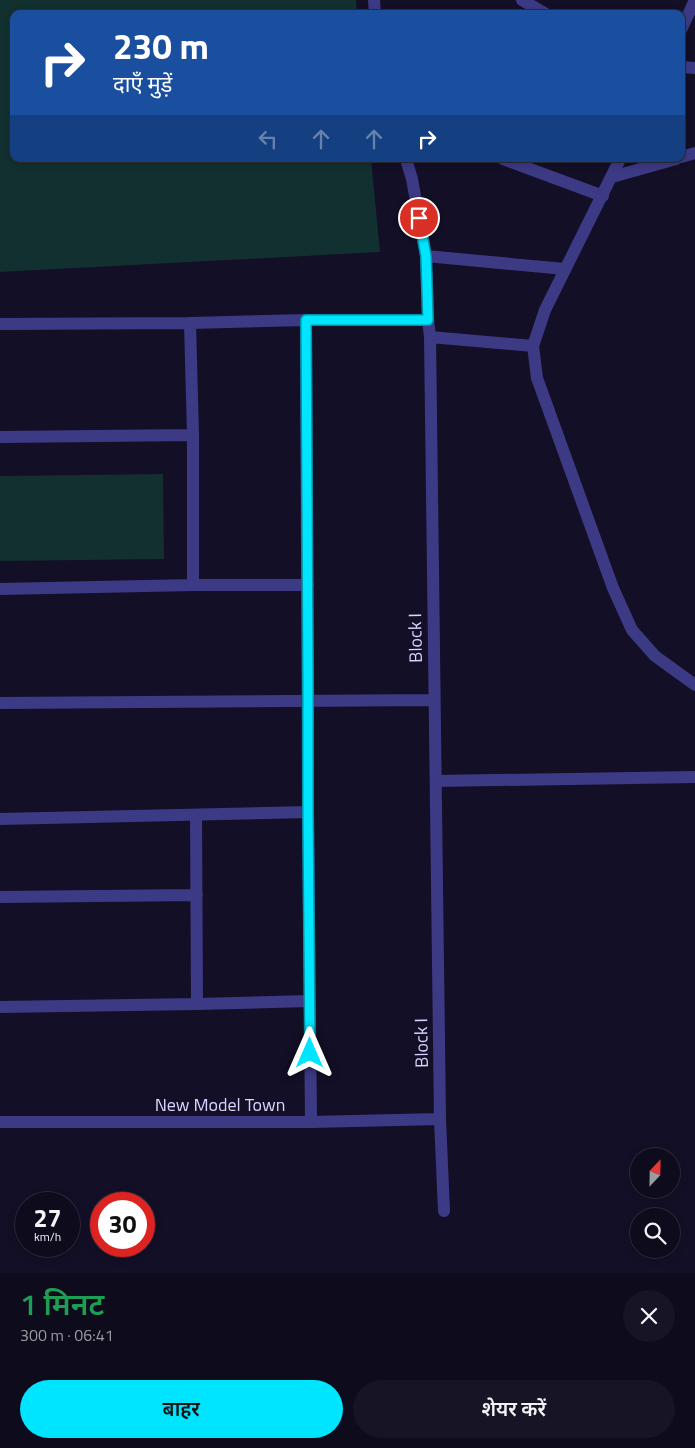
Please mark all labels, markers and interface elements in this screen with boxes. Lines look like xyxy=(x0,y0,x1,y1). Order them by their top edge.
text: 230 m xyxy=(113,19,209,73)
icon: right xyxy=(30,30,95,95)
text: दाएँ मुड़ें xyxy=(113,67,172,101)
icon: left xyxy=(254,125,282,153)
icon: ahead xyxy=(307,125,335,153)
icon: ahead xyxy=(360,125,388,153)
icon: right xyxy=(413,125,441,153)
pin xyxy=(398,197,440,239)
icon: arrive xyxy=(405,204,433,232)
street label: Block I xyxy=(401,613,429,663)
street label: Block I xyxy=(407,1018,435,1068)
position arrow xyxy=(283,1026,335,1078)
street label: New Model Town xyxy=(155,1091,285,1118)
north arrow xyxy=(630,1148,680,1198)
map controls xyxy=(630,1148,680,1258)
speed limit sign: 30 xyxy=(90,1192,155,1257)
text: 27 xyxy=(33,1199,62,1237)
button: search xyxy=(630,1208,680,1258)
text: km/h xyxy=(34,1227,61,1246)
text: 1 मिनट xyxy=(20,1281,104,1327)
button: close xyxy=(623,1290,675,1342)
text: 300 m · 06:41 xyxy=(20,1323,114,1347)
button: बाहर xyxy=(20,1380,343,1438)
button: शेयर करें xyxy=(353,1380,675,1438)

